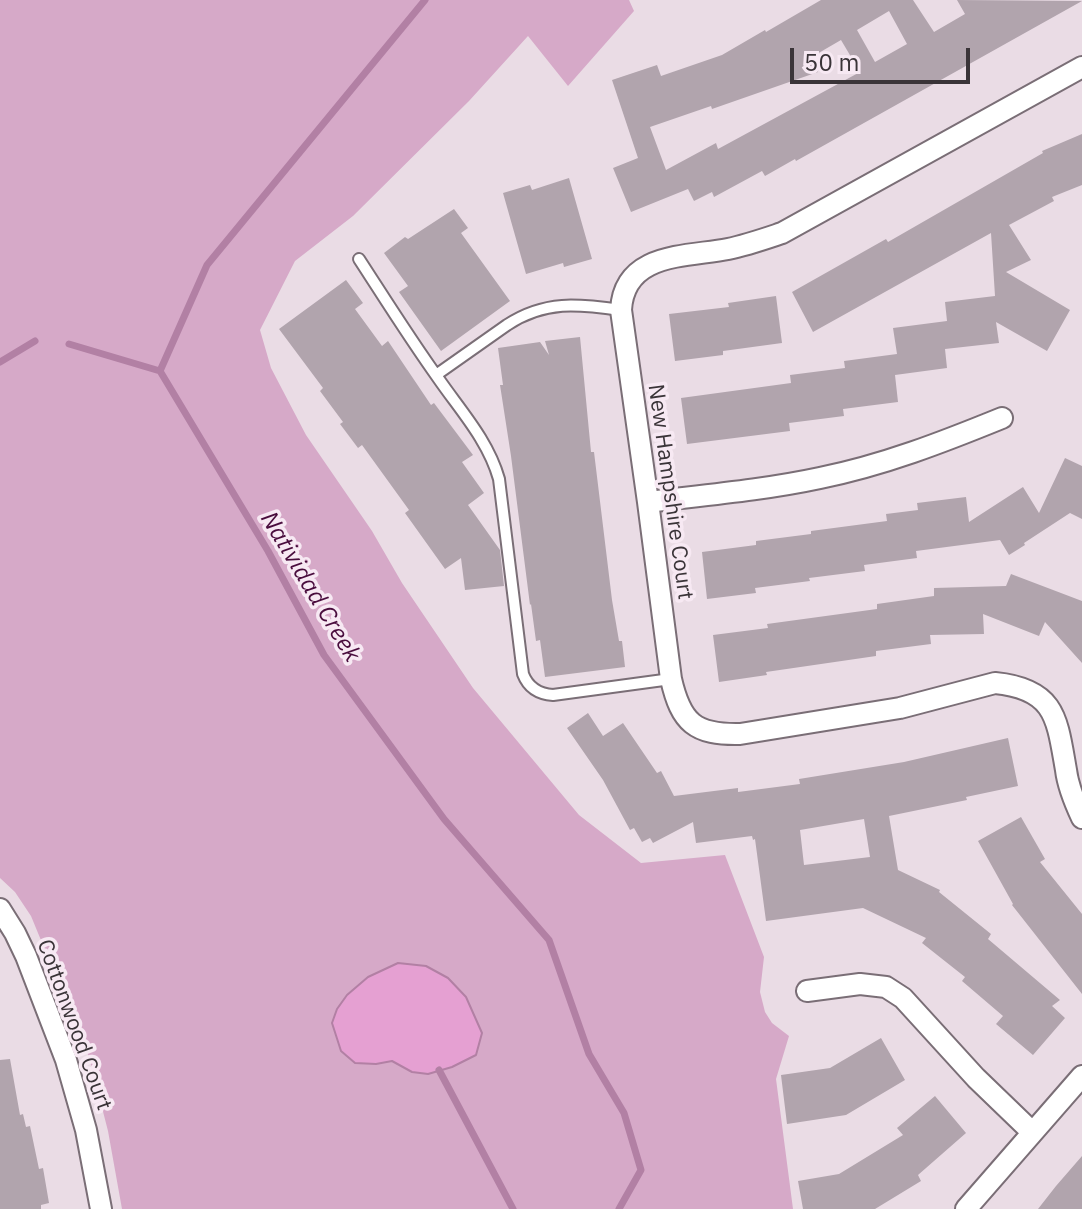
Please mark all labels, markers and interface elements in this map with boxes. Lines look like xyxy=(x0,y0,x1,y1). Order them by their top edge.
scale bar xyxy=(794,32,974,82)
text: 50 m xyxy=(804,46,859,78)
street label: New Hampshire Court xyxy=(642,383,698,601)
water label: Natividad Creek xyxy=(254,507,366,667)
street label: Cottonwood Court xyxy=(31,936,117,1114)

